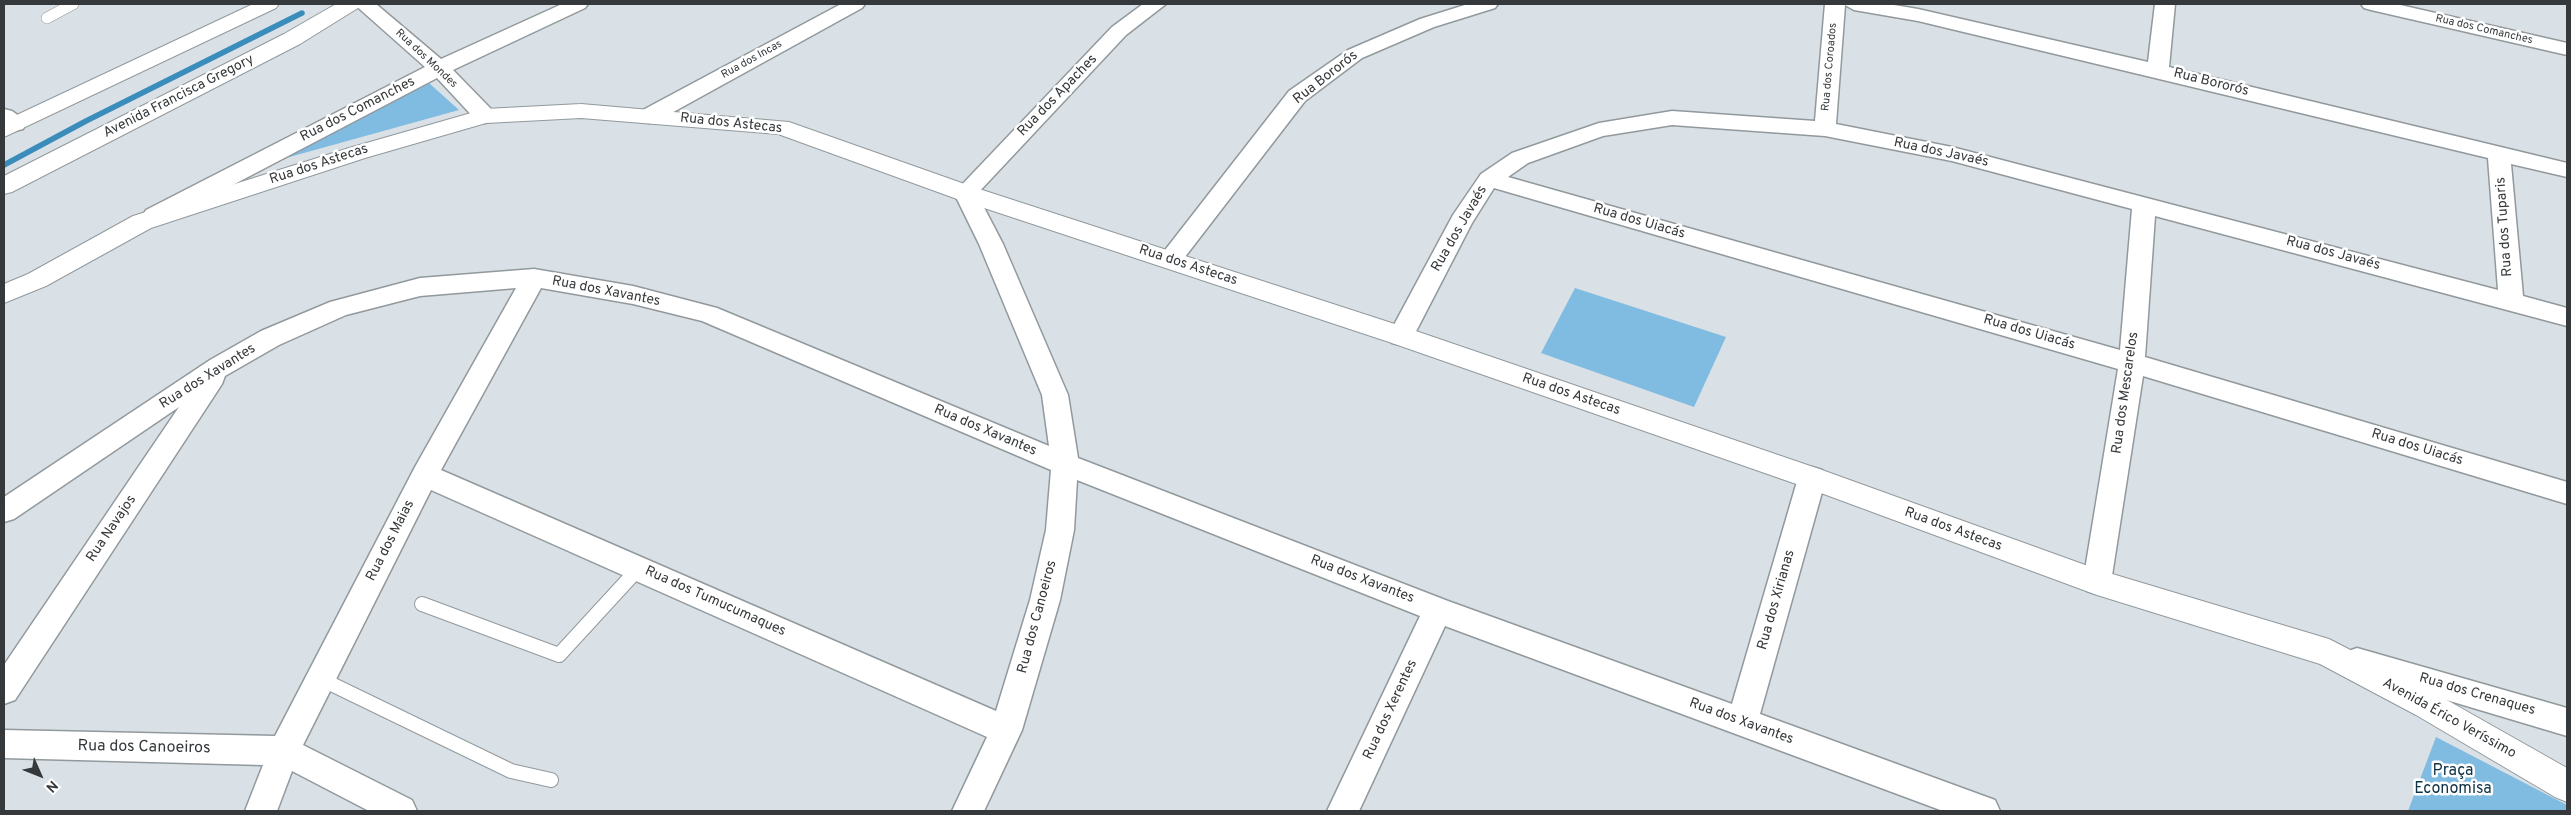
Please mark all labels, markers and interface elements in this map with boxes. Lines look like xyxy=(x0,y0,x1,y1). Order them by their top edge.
street label: Rua dos Comanches xyxy=(2434,12,2534,48)
street label: Rua dos Coroados xyxy=(1820,22,1840,112)
street label: Rua dos Mondes xyxy=(392,27,460,91)
street label: Rua dos Incas xyxy=(719,38,785,82)
street label: Rua Bororós xyxy=(1290,48,1362,108)
street label: Avenida Francisca Gregory xyxy=(101,52,257,142)
street label: Rua dos Apaches xyxy=(1015,52,1101,140)
street label: Rua Bororós xyxy=(2172,66,2250,100)
street label: Rua dos Comanches xyxy=(298,74,418,146)
street label: Rua dos Astecas xyxy=(679,110,783,138)
street label: Rua dos Javaés xyxy=(1892,135,1990,171)
street label: Rua dos Astecas xyxy=(268,141,370,189)
street label: Rua dos Tuparis xyxy=(2493,177,2517,277)
street label: Rua dos Javaés xyxy=(1429,183,1491,275)
street label: Rua dos Uiacás xyxy=(1591,201,1687,243)
street label: Rua dos Javaés xyxy=(2284,233,2382,275)
street label: Rua dos Astecas xyxy=(1137,242,1239,290)
street label: Rua dos Xavantes xyxy=(550,273,662,311)
street label: Rua dos Uiacás xyxy=(1981,312,2077,354)
street label: Rua dos Mescarelos xyxy=(2109,331,2143,455)
street label: Rua dos Xavantes xyxy=(157,341,259,413)
street label: Rua dos Astecas xyxy=(1520,370,1622,420)
street label: Rua dos Xavantes xyxy=(931,402,1039,460)
street label: Rua dos Uiacás xyxy=(2369,426,2465,470)
street label: Rua Navajos xyxy=(83,492,141,566)
street label: Rua dos Maias xyxy=(363,498,419,584)
street label: Rua dos Astecas xyxy=(1902,505,2004,555)
street label: Rua dos Xirianas xyxy=(1755,548,1799,652)
street label: Rua dos Xavantes xyxy=(1308,552,1416,608)
street label: Rua dos Canoeiros xyxy=(1015,559,1061,675)
street label: Rua dos Tumucumaques xyxy=(642,563,788,641)
street label: Rua dos Xerentes xyxy=(1360,657,1422,763)
street label: Rua dos Crenaques xyxy=(2417,670,2537,720)
street label: Avenida Érico Veríssimo xyxy=(2379,675,2519,763)
street label: Rua dos Xavantes xyxy=(1686,695,1796,749)
street label: Rua dos Canoeiros xyxy=(77,737,211,759)
north arrow xyxy=(15,750,65,800)
park label: Praça Economisa xyxy=(2414,762,2492,800)
text: N xyxy=(42,776,61,795)

